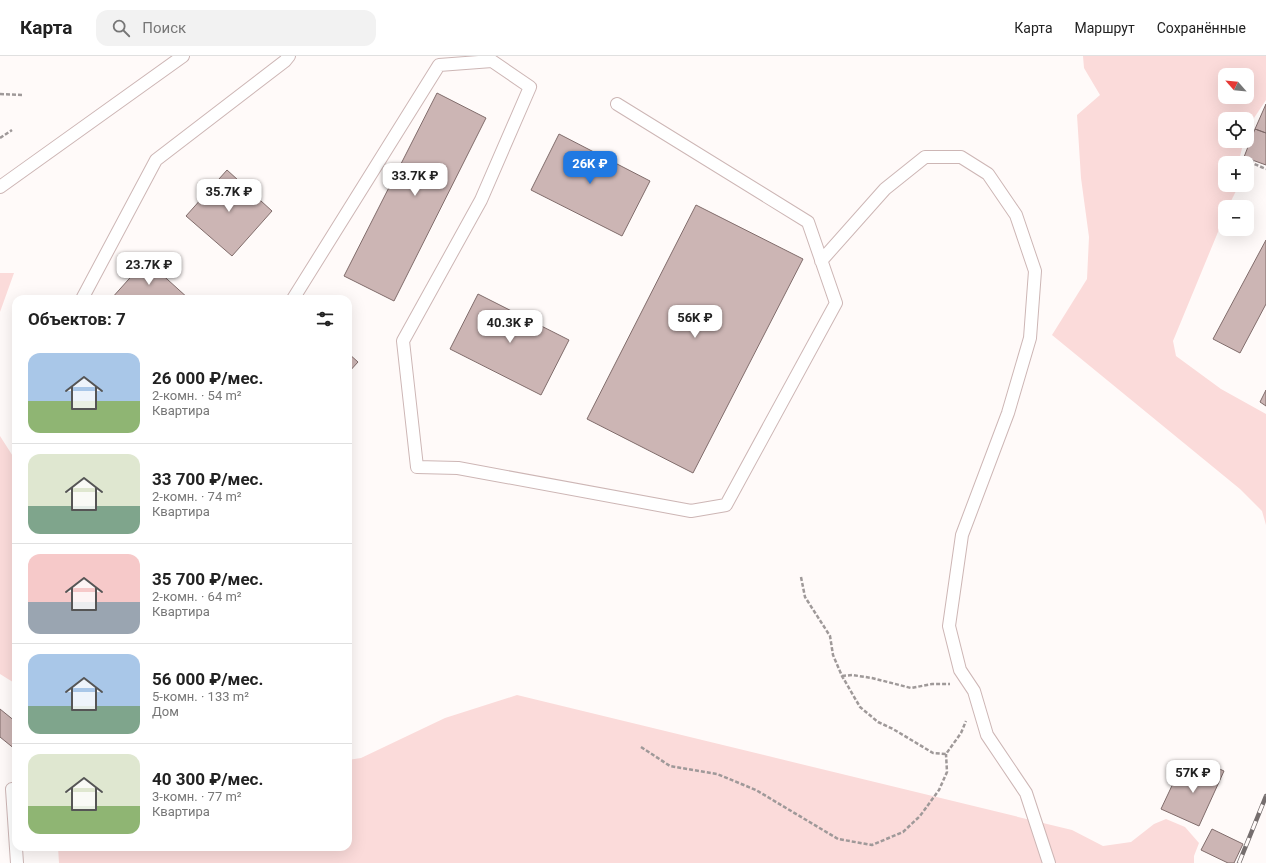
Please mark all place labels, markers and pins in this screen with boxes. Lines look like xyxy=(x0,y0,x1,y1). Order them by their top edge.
pin: 26K ₽ xyxy=(562,151,618,185)
pin: 33.7K ₽ xyxy=(378,163,452,197)
pin: 35.7K ₽ xyxy=(192,179,266,213)
pin: 23.7K ₽ xyxy=(112,252,186,286)
pin: 56K ₽ xyxy=(667,305,723,339)
pin: 40.3K ₽ xyxy=(473,310,547,344)
pin: 57K ₽ xyxy=(1165,760,1221,794)

